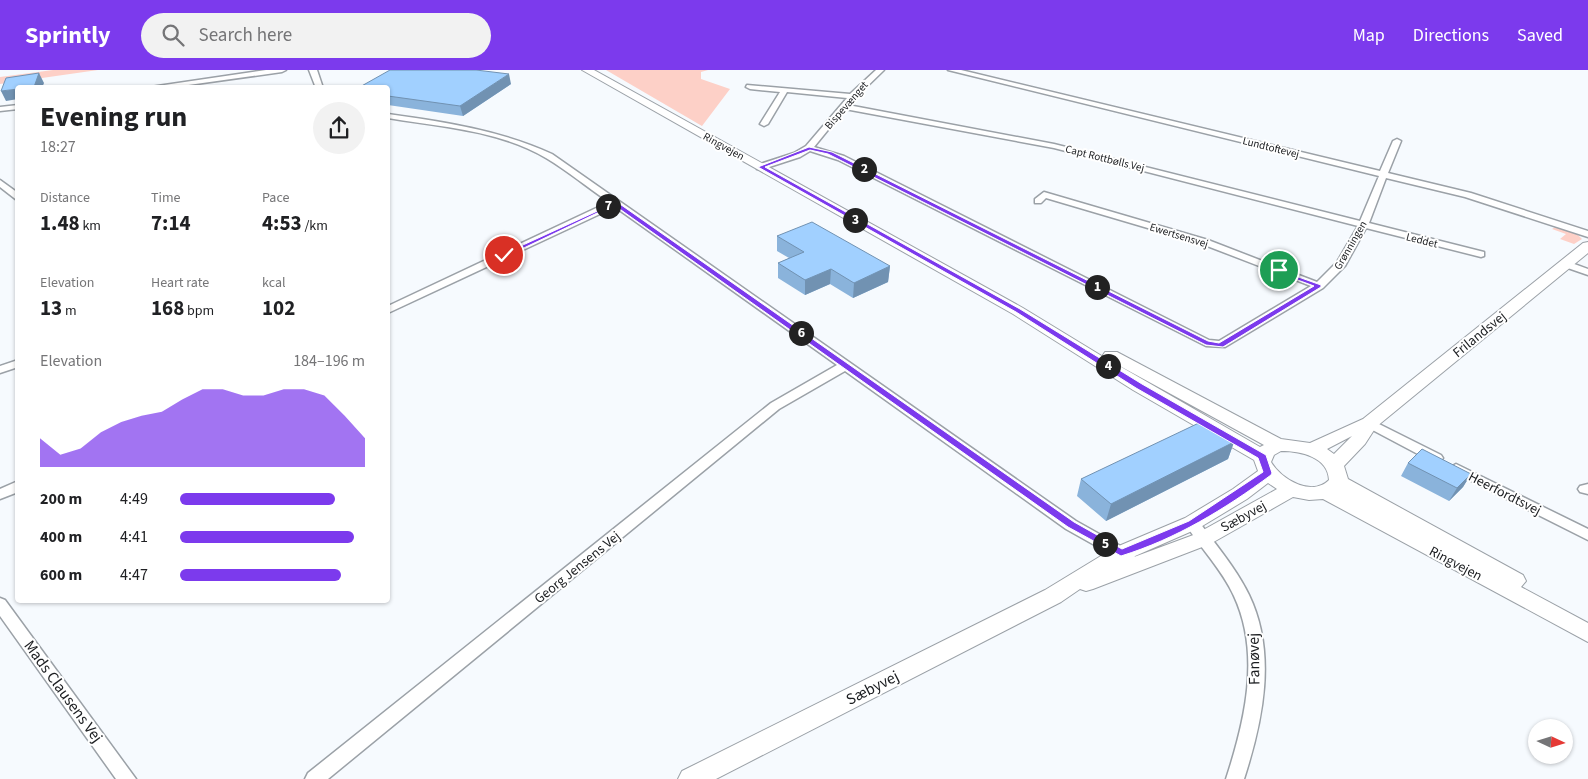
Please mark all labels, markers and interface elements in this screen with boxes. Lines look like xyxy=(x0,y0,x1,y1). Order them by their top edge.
search box xyxy=(141,13,491,58)
text: Sprintly xyxy=(25,18,111,53)
icon: search xyxy=(159,21,187,49)
text: Search here xyxy=(199,22,292,49)
text: Map xyxy=(1353,23,1385,48)
text: Directions xyxy=(1413,23,1489,48)
text: Saved xyxy=(1517,23,1563,48)
street label: Bispevænget xyxy=(821,78,872,133)
text: Evening run xyxy=(40,97,187,137)
button: share xyxy=(313,102,365,154)
street label: Ringvejen xyxy=(700,129,747,164)
street label: Lundtoftevej xyxy=(1241,133,1301,162)
text: 18:27 xyxy=(40,136,76,158)
street label: Capt Rottbølls Vej xyxy=(1064,141,1146,176)
pin: 2 xyxy=(852,156,876,182)
text: 2 xyxy=(861,159,868,179)
text: Distance xyxy=(40,188,90,208)
text: Time xyxy=(151,188,181,208)
text: Pace xyxy=(262,188,289,208)
pin: 7 xyxy=(596,194,620,218)
text: 7 xyxy=(605,196,612,216)
text: 1.48 xyxy=(40,208,80,238)
text: 7:14 xyxy=(151,208,191,238)
text: 4:53 xyxy=(262,208,302,238)
pin: 3 xyxy=(842,208,868,232)
text: 3 xyxy=(852,210,859,230)
text: km xyxy=(80,216,101,236)
text: /km xyxy=(302,216,328,236)
street label: Grønningen xyxy=(1330,218,1370,272)
street label: Ewertsensvej xyxy=(1148,219,1210,251)
street label: Leddet xyxy=(1405,229,1439,252)
pin xyxy=(483,234,525,276)
icon: check xyxy=(490,241,518,269)
pin xyxy=(1258,249,1300,291)
icon: arrive xyxy=(1265,256,1293,284)
text: Elevation xyxy=(40,273,95,293)
text: Heart rate xyxy=(151,273,209,293)
text: kcal xyxy=(262,273,286,293)
pin: 1 xyxy=(1084,274,1110,300)
text: 1 xyxy=(1094,277,1101,297)
text: 13 xyxy=(40,293,62,323)
text: 168 xyxy=(151,293,184,323)
text: 102 xyxy=(262,293,295,323)
text: m xyxy=(62,301,77,321)
text: bpm xyxy=(184,301,214,321)
street label: Frilandsvej xyxy=(1449,307,1511,363)
pin: 6 xyxy=(788,320,814,346)
text: 6 xyxy=(798,323,805,343)
text: Elevation xyxy=(40,350,102,372)
text: 184–196 m xyxy=(293,350,365,372)
pin: 4 xyxy=(1096,354,1120,378)
text: 4 xyxy=(1105,356,1112,376)
street label: Heerfordtsvej xyxy=(1465,467,1544,521)
text: 200 m xyxy=(40,488,82,510)
text: 4:49 xyxy=(120,488,148,510)
street label: Sæbyvej xyxy=(1217,496,1270,538)
text: 400 m xyxy=(40,526,82,548)
text: 4:41 xyxy=(120,526,148,548)
street label: Georg Jensens Vej xyxy=(530,527,625,609)
pin: 5 xyxy=(1092,532,1118,556)
text: 5 xyxy=(1102,534,1109,554)
street label: Ringvejen xyxy=(1425,542,1486,586)
text: 600 m xyxy=(40,564,82,586)
text: 4:47 xyxy=(120,564,148,586)
street label: Fanøvej xyxy=(1243,633,1265,685)
street label: Mads Clausens Vej xyxy=(19,636,108,747)
street label: Sæbyvej xyxy=(842,665,903,711)
north arrow xyxy=(1528,719,1572,764)
map controls xyxy=(1528,719,1573,764)

